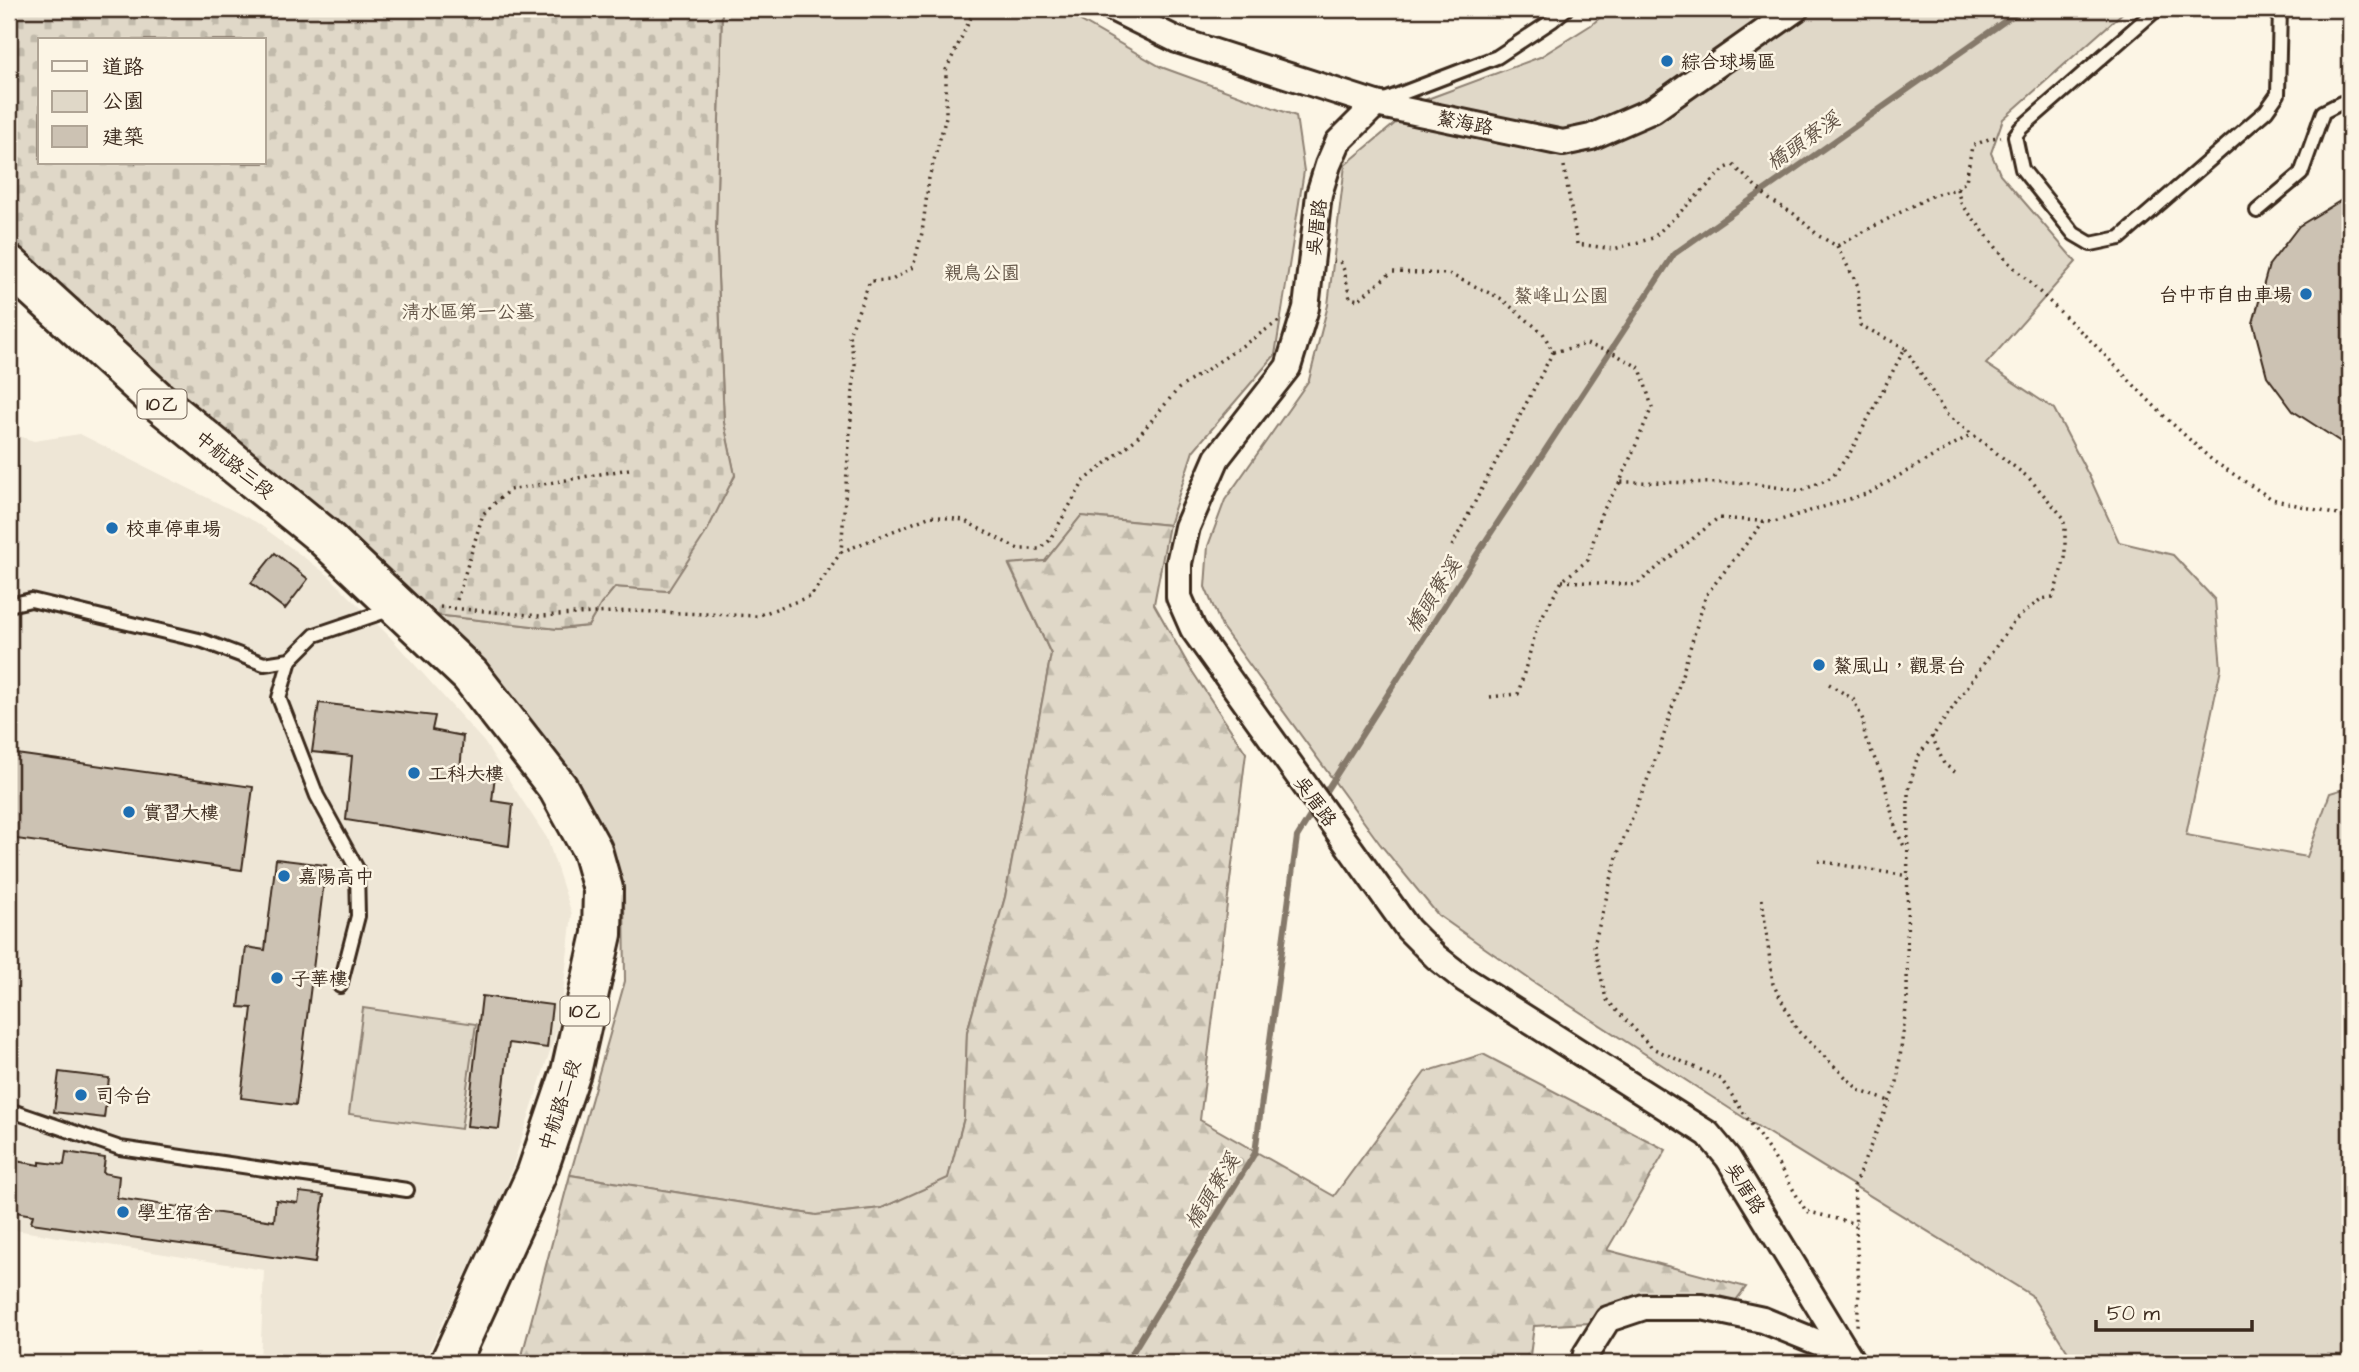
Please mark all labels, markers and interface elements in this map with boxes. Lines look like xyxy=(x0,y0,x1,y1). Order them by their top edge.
legend xyxy=(38,38,266,164)
place label: 綜合球場區 xyxy=(1681,49,1776,76)
text: 道路 xyxy=(102,53,144,82)
marker: 綜合球場區 xyxy=(1659,53,1675,69)
text: 公園 xyxy=(102,87,144,116)
street label: 鰲海路 xyxy=(1434,105,1495,142)
water label: 橋頭寮溪 xyxy=(1761,105,1847,177)
text: 建築 xyxy=(102,123,144,152)
street label: 吳厝路 xyxy=(1301,197,1334,257)
park label: 親鳥公園 xyxy=(944,260,1020,287)
place label: 台中市自由車場 xyxy=(2159,282,2292,309)
park label: 鰲峰山公園 xyxy=(1513,283,1609,310)
marker: 台中市自由車場 xyxy=(2298,286,2314,302)
park label: 清水區第一公墓 xyxy=(401,299,535,326)
road number: 10乙 xyxy=(138,390,186,418)
street label: 中航路三段 xyxy=(189,425,279,506)
place label: 校車停車場 xyxy=(126,516,221,543)
marker: 校車停車場 xyxy=(104,520,120,536)
water label: 橋頭寮溪 xyxy=(1398,551,1469,638)
place label: 鰲風山，觀景台 xyxy=(1833,653,1966,680)
marker: 鰲風山，觀景台 xyxy=(1811,657,1827,673)
place label: 工科大樓 xyxy=(428,761,504,788)
marker: 工科大樓 xyxy=(406,765,422,781)
street label: 吳厝路 xyxy=(1287,771,1342,833)
place label: 實習大樓 xyxy=(143,800,219,827)
marker: 實習大樓 xyxy=(121,804,137,820)
place label: 嘉陽高中 xyxy=(298,864,374,891)
marker: 嘉陽高中 xyxy=(276,868,292,884)
place label: 子華樓 xyxy=(291,966,348,993)
marker: 子華樓 xyxy=(269,970,285,986)
road number: 10乙 xyxy=(560,996,610,1026)
street label: 中航路二段 xyxy=(533,1056,588,1155)
place label: 司令台 xyxy=(95,1083,152,1110)
marker: 司令台 xyxy=(73,1087,89,1103)
water label: 橋頭寮溪 xyxy=(1178,1147,1248,1235)
street label: 吳厝路 xyxy=(1718,1157,1771,1220)
place label: 學生宿舍 xyxy=(137,1200,213,1227)
marker: 學生宿舍 xyxy=(115,1204,131,1220)
scale bar xyxy=(2096,1288,2252,1332)
text: 50 m xyxy=(2107,1299,2161,1328)

